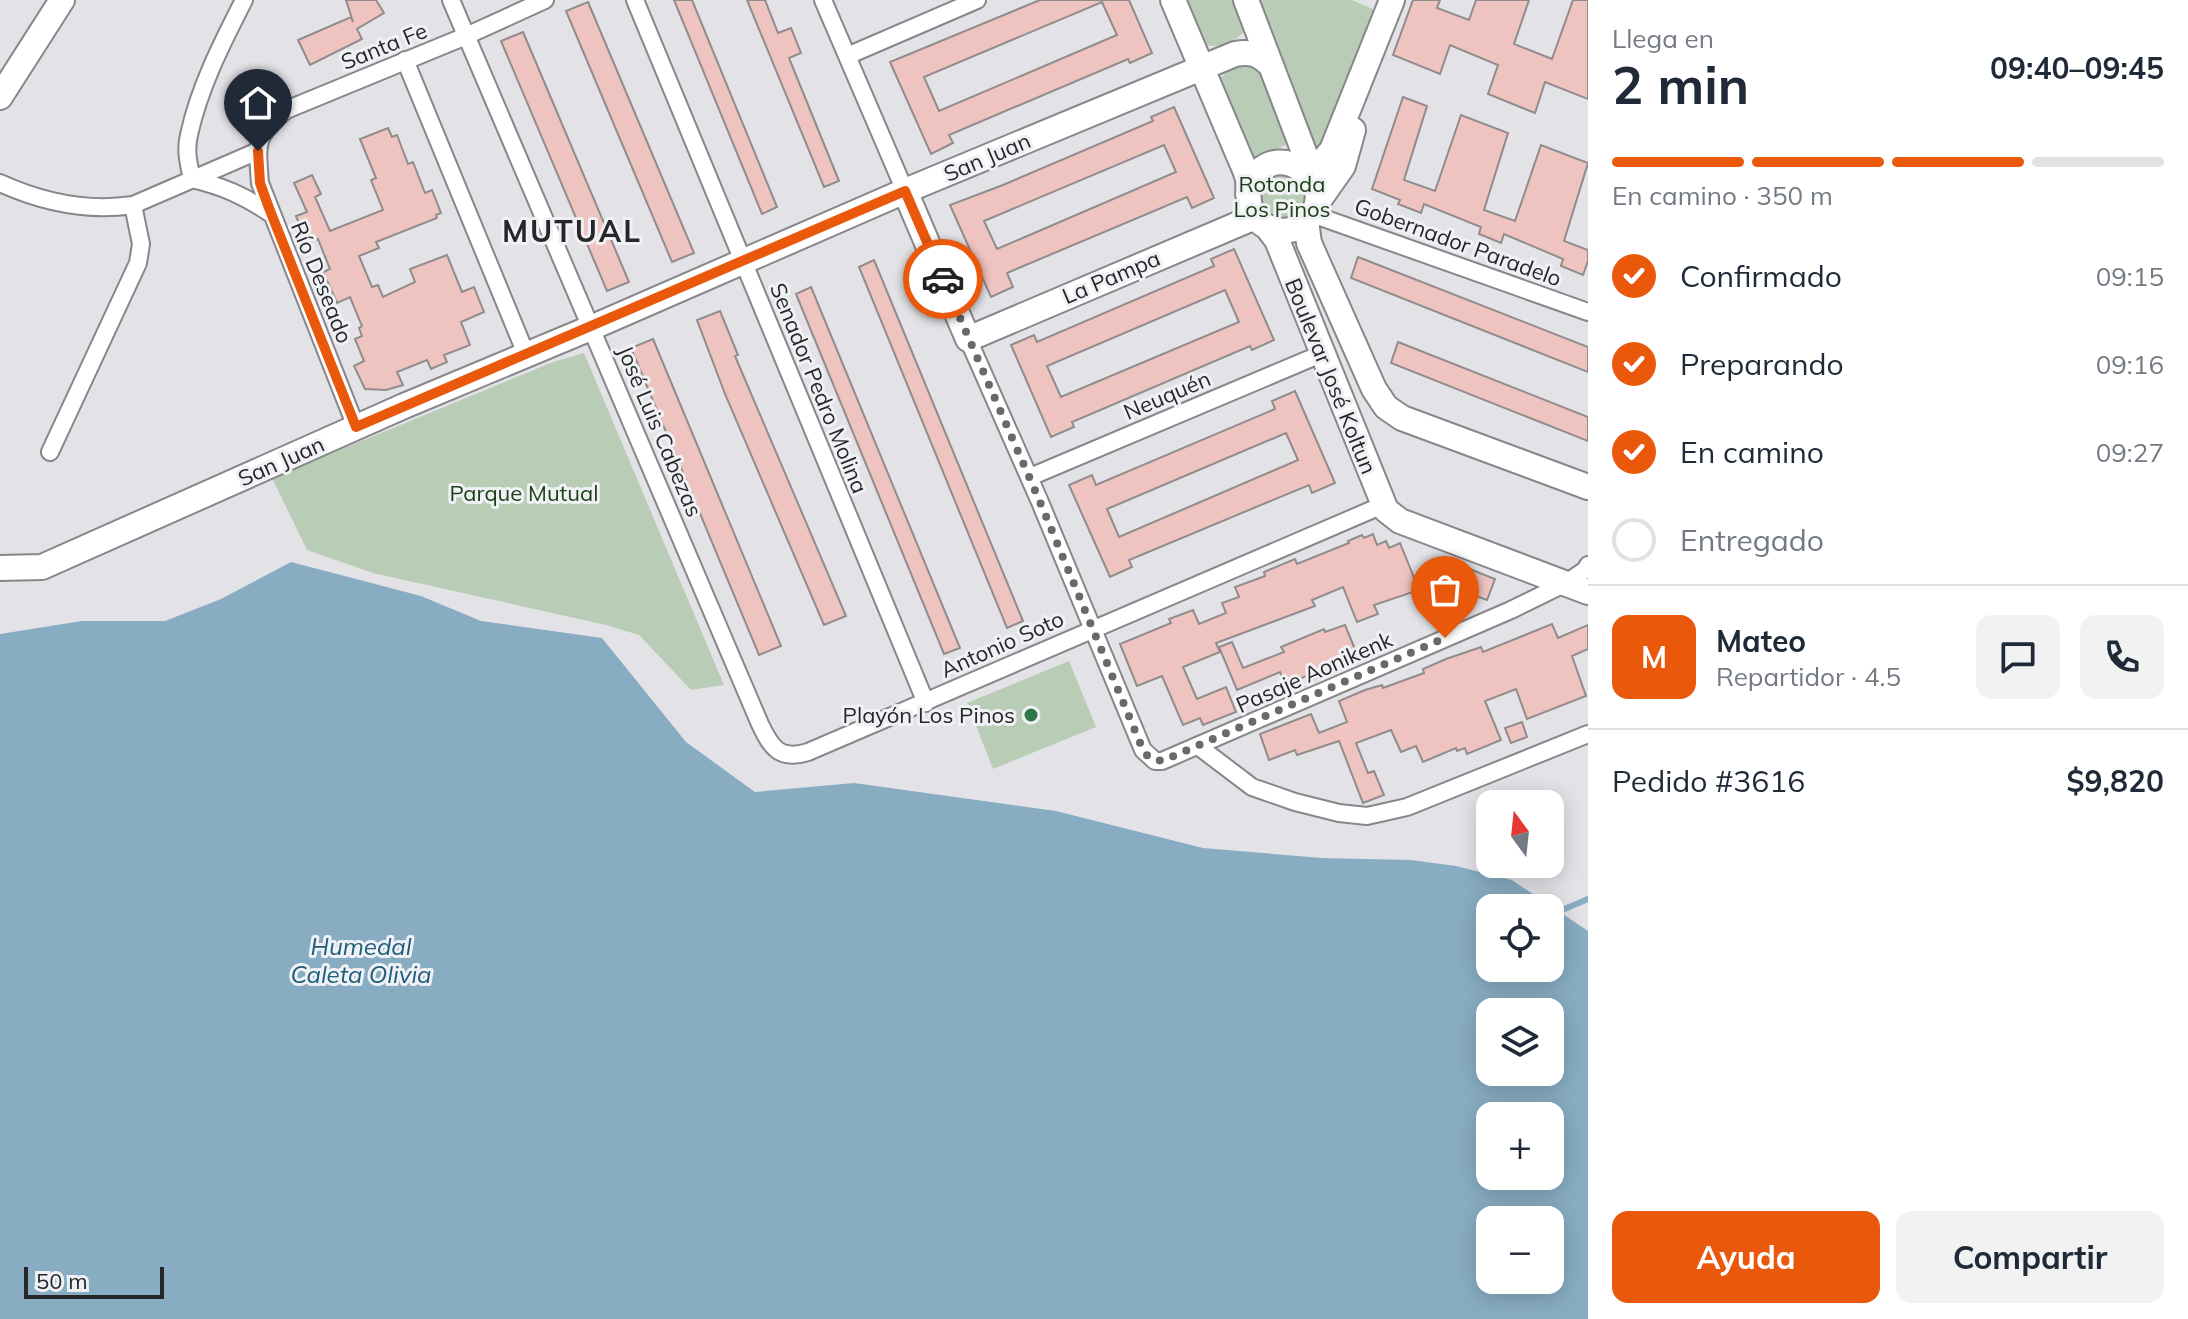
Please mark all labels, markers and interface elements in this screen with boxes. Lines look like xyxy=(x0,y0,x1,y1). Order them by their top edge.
street label: Santa Fe xyxy=(337,16,431,76)
text: Llega en xyxy=(1612,22,1714,55)
text: 09:40–09:45 xyxy=(1990,49,2164,87)
text: 2 min xyxy=(1612,52,1749,117)
pin xyxy=(224,69,292,151)
icon: home xyxy=(236,81,280,125)
street label: San Juan xyxy=(939,126,1035,188)
park label: Rotonda Los Pinos xyxy=(1233,170,1331,223)
text: En camino · 350 m xyxy=(1612,179,1833,212)
street label: Gobernador Paradelo xyxy=(1351,191,1565,293)
district label: MUTUAL xyxy=(502,212,642,250)
street label: Río Deseado xyxy=(285,217,359,347)
courier xyxy=(903,239,983,319)
street label: La Pampa xyxy=(1058,244,1164,310)
icon: check xyxy=(1612,254,1656,298)
icon: car xyxy=(921,257,965,301)
text: Confirmado xyxy=(1680,257,1842,295)
text: 09:15 xyxy=(2096,260,2164,293)
street label: Boulevar José Koltun xyxy=(1279,274,1383,478)
street label: Senador Pedro Molina xyxy=(764,279,874,497)
street label: José Luis Cabezas xyxy=(611,341,709,521)
icon: check xyxy=(1612,342,1656,386)
text: Preparando xyxy=(1680,345,1844,383)
text: 09:16 xyxy=(2096,348,2164,381)
street label: Neuquén xyxy=(1119,364,1215,426)
street label: San Juan xyxy=(233,430,329,492)
icon: check xyxy=(1612,430,1656,474)
text: En camino xyxy=(1680,433,1824,471)
text: 09:27 xyxy=(2096,436,2164,469)
park label: Parque Mutual xyxy=(450,479,598,507)
text: Entregado xyxy=(1680,521,1824,559)
pin xyxy=(1411,556,1479,638)
icon: bag xyxy=(1423,568,1467,612)
street label: Antonio Soto xyxy=(936,604,1068,684)
button: chat xyxy=(1976,615,2060,699)
button: phone xyxy=(2080,615,2164,699)
text: Mateo xyxy=(1716,622,1806,660)
street label: Pasaje Aonikenk xyxy=(1232,625,1397,719)
text: M xyxy=(1641,638,1667,676)
text: Repartidor · 4.5 xyxy=(1716,660,1901,693)
place label: Playón Los Pinos xyxy=(843,701,1015,729)
marker: Playón Los Pinos xyxy=(1022,706,1040,724)
text: Pedido #3616 xyxy=(1612,762,1805,800)
text: $9,820 xyxy=(2067,762,2164,800)
north arrow xyxy=(1476,790,1564,878)
map controls xyxy=(1476,790,1564,1294)
button: locate xyxy=(1476,894,1564,982)
water label: Humedal Caleta Olivia xyxy=(290,931,432,989)
button: layers xyxy=(1476,998,1564,1086)
button: + xyxy=(1476,1102,1564,1190)
button: − xyxy=(1476,1206,1564,1294)
button: Ayuda xyxy=(1612,1211,1880,1303)
button: Compartir xyxy=(1896,1211,2164,1303)
scale bar xyxy=(24,1263,164,1299)
text: 50 m xyxy=(36,1267,87,1295)

